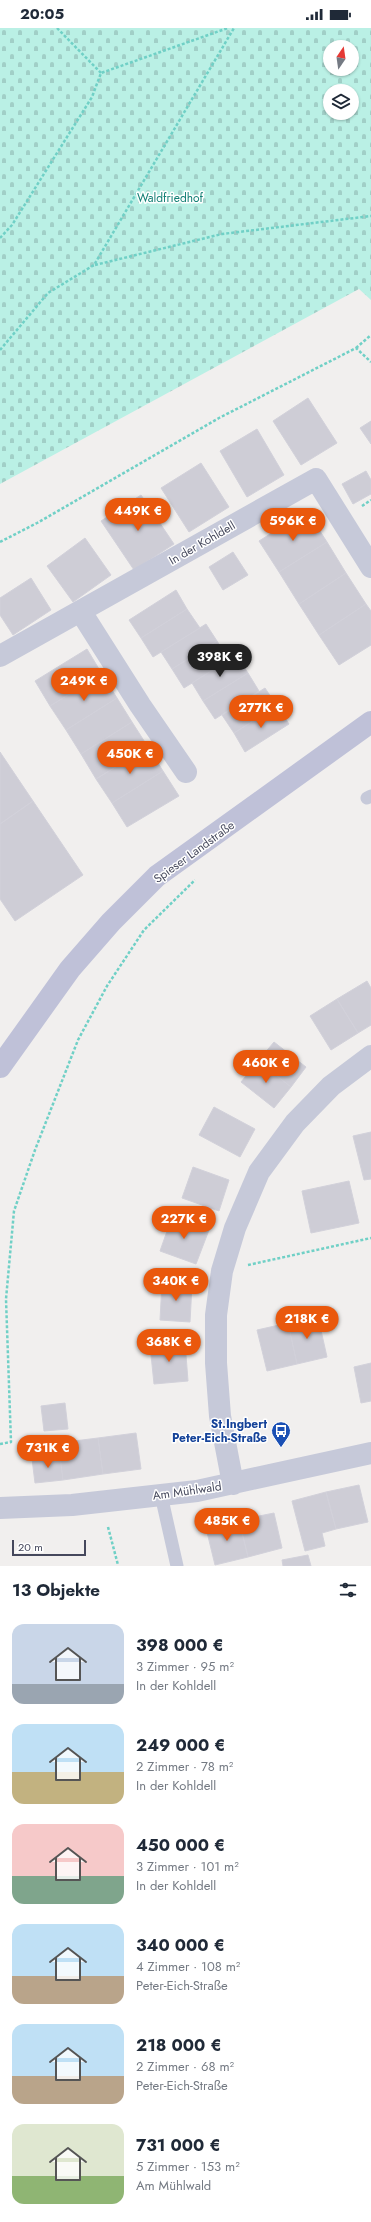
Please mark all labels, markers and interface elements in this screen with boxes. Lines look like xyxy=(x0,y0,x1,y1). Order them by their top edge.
text: 20:05 xyxy=(20,3,64,25)
north arrow xyxy=(323,40,359,76)
map controls xyxy=(323,40,359,120)
button: layers xyxy=(323,84,359,120)
park label: Waldfriedhof xyxy=(137,189,204,207)
pin: 449K € xyxy=(105,498,171,532)
text: 449K € xyxy=(114,501,162,520)
pin: 596K € xyxy=(260,508,326,542)
text: 596K € xyxy=(269,511,317,530)
street label: In der Kohldell xyxy=(165,517,239,569)
pin: 398K € xyxy=(187,644,253,678)
text: 398K € xyxy=(197,647,243,666)
pin: 249K € xyxy=(51,668,117,702)
text: 249K € xyxy=(60,671,108,690)
pin: 277K € xyxy=(228,695,294,729)
text: 277K € xyxy=(238,698,284,717)
pin: 450K € xyxy=(97,741,163,775)
text: 450K € xyxy=(106,744,154,763)
street label: Spieser Landstraße xyxy=(150,816,238,888)
pin: 460K € xyxy=(233,1050,299,1084)
text: 460K € xyxy=(242,1053,290,1072)
pin: 227K € xyxy=(151,1206,217,1240)
text: 227K € xyxy=(161,1209,207,1228)
pin: 340K € xyxy=(143,1268,209,1302)
text: 340K € xyxy=(152,1271,200,1290)
pin: 218K € xyxy=(274,1306,340,1340)
text: 218K € xyxy=(285,1309,329,1328)
pin: 368K € xyxy=(136,1329,202,1363)
text: 368K € xyxy=(146,1332,192,1351)
place label: St.Ingbert Peter-Eich-Straße xyxy=(172,1415,267,1447)
bus stop icon: St.Ingbert Peter-Eich-Straße xyxy=(270,1420,292,1448)
pin: 731K € xyxy=(15,1435,81,1469)
text: 731K € xyxy=(26,1438,70,1457)
street label: Am Mühlwald xyxy=(151,1477,223,1505)
pin: 485K € xyxy=(194,1508,260,1542)
text: 485K € xyxy=(203,1511,251,1530)
scale bar xyxy=(12,1538,86,1557)
text: 20 m xyxy=(18,1539,43,1555)
text: 13 Objekte xyxy=(12,1578,100,1602)
icon: filters xyxy=(337,1579,359,1601)
text: 398 000 € xyxy=(136,1633,224,1657)
icon: home xyxy=(44,1640,92,1688)
text: 3 Zimmer · 95 m² xyxy=(136,1657,234,1676)
text: In der Kohldell xyxy=(136,1676,216,1695)
text: 249 000 € xyxy=(136,1733,226,1757)
icon: home xyxy=(44,1740,92,1788)
text: 2 Zimmer · 78 m² xyxy=(136,1757,233,1776)
text: In der Kohldell xyxy=(136,1776,216,1795)
text: 450 000 € xyxy=(136,1833,225,1857)
icon: home xyxy=(44,1840,92,1888)
text: 3 Zimmer · 101 m² xyxy=(136,1857,239,1876)
text: In der Kohldell xyxy=(136,1876,216,1895)
text: 340 000 € xyxy=(136,1933,225,1957)
icon: home xyxy=(44,1940,92,1988)
text: 4 Zimmer · 108 m² xyxy=(136,1957,240,1976)
text: Peter-Eich-Straße xyxy=(136,1976,228,1995)
text: 218 000 € xyxy=(136,2033,222,2057)
icon: home xyxy=(44,2040,92,2088)
text: 2 Zimmer · 68 m² xyxy=(136,2057,234,2076)
text: Peter-Eich-Straße xyxy=(136,2076,228,2095)
text: 731 000 € xyxy=(136,2133,221,2157)
icon: home xyxy=(44,2140,92,2188)
text: 5 Zimmer · 153 m² xyxy=(136,2157,240,2176)
text: Am Mühlwald xyxy=(136,2176,211,2195)

